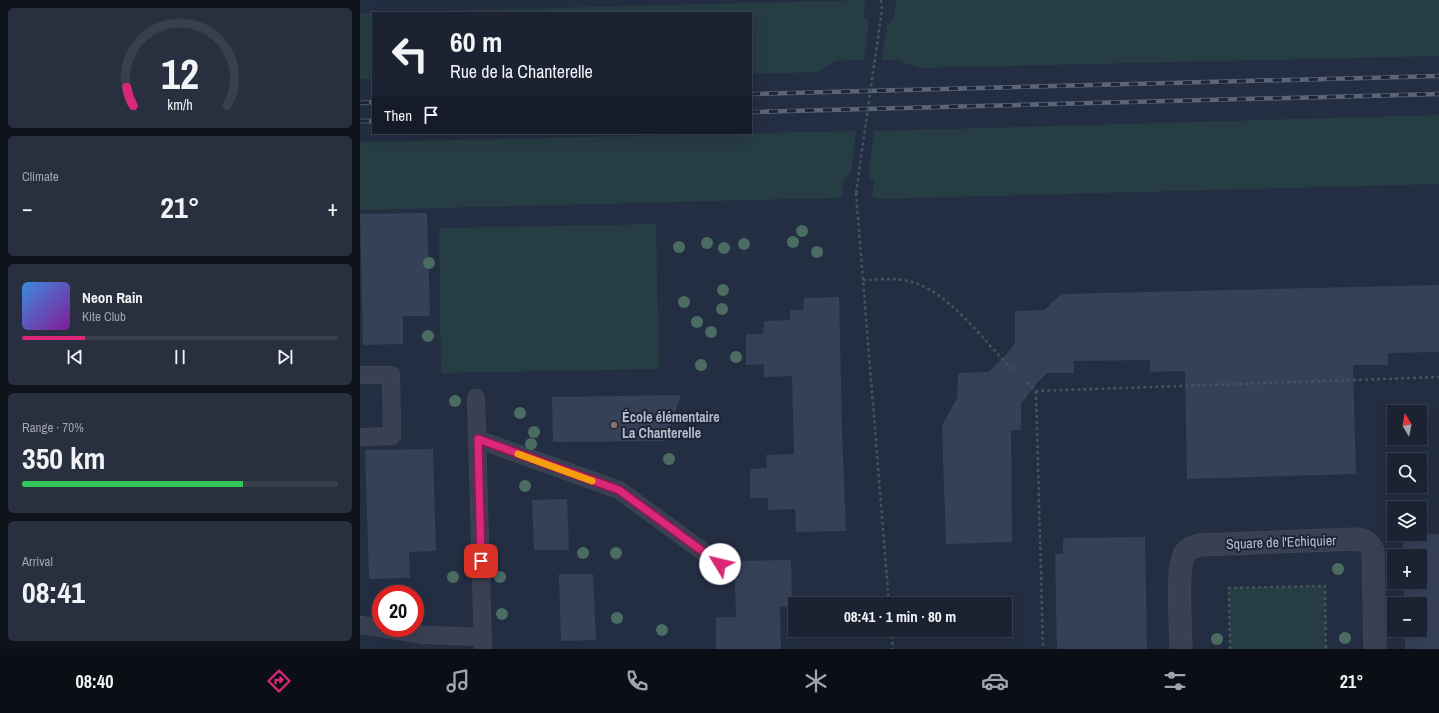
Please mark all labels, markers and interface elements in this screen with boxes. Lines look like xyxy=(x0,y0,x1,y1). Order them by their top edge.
text: 60 m xyxy=(450,23,502,61)
icon: left xyxy=(384,28,436,80)
text: 12 xyxy=(161,46,199,102)
text: Rue de la Chanterelle xyxy=(450,59,593,84)
text: km/h xyxy=(167,95,193,114)
icon: arrive xyxy=(420,104,442,126)
text: Then xyxy=(384,105,412,126)
text: Climate xyxy=(22,168,59,185)
text: 21° xyxy=(160,187,200,227)
text: − xyxy=(22,193,33,223)
text: + xyxy=(327,193,338,223)
text: Neon Rain xyxy=(82,287,143,308)
text: Kite Club xyxy=(82,308,126,325)
icon: previous xyxy=(64,346,86,368)
icon: pause xyxy=(169,346,191,368)
icon: next xyxy=(274,346,296,368)
north arrow xyxy=(1387,405,1427,445)
map controls xyxy=(1387,405,1427,637)
place label: École élémentaire La Chanterelle xyxy=(622,408,720,442)
text: Range · 70% xyxy=(22,419,84,436)
marker: École élémentaire La Chanterelle xyxy=(609,420,619,430)
text: 350 km xyxy=(22,438,105,478)
button: search xyxy=(1387,453,1427,493)
button: layers xyxy=(1387,501,1427,541)
street label: Square de l'Echiquier xyxy=(1226,531,1336,553)
position arrow xyxy=(699,543,741,585)
pin xyxy=(464,544,498,578)
button: + xyxy=(1387,549,1427,589)
icon: arrive xyxy=(470,550,492,572)
text: Arrival xyxy=(22,553,53,570)
text: 08:41 xyxy=(22,572,85,612)
speed limit sign: 20 xyxy=(372,585,424,637)
button: − xyxy=(1387,597,1427,637)
text: 08:41 · 1 min · 80 m xyxy=(844,606,956,627)
icon: directions xyxy=(265,667,293,695)
icon: music xyxy=(444,667,472,695)
icon: phone xyxy=(623,667,651,695)
icon: climate xyxy=(802,667,830,695)
icon: car xyxy=(981,667,1009,695)
icon: filters xyxy=(1161,667,1189,695)
text: 08:40 xyxy=(76,669,113,694)
text: 21° xyxy=(1340,669,1363,694)

